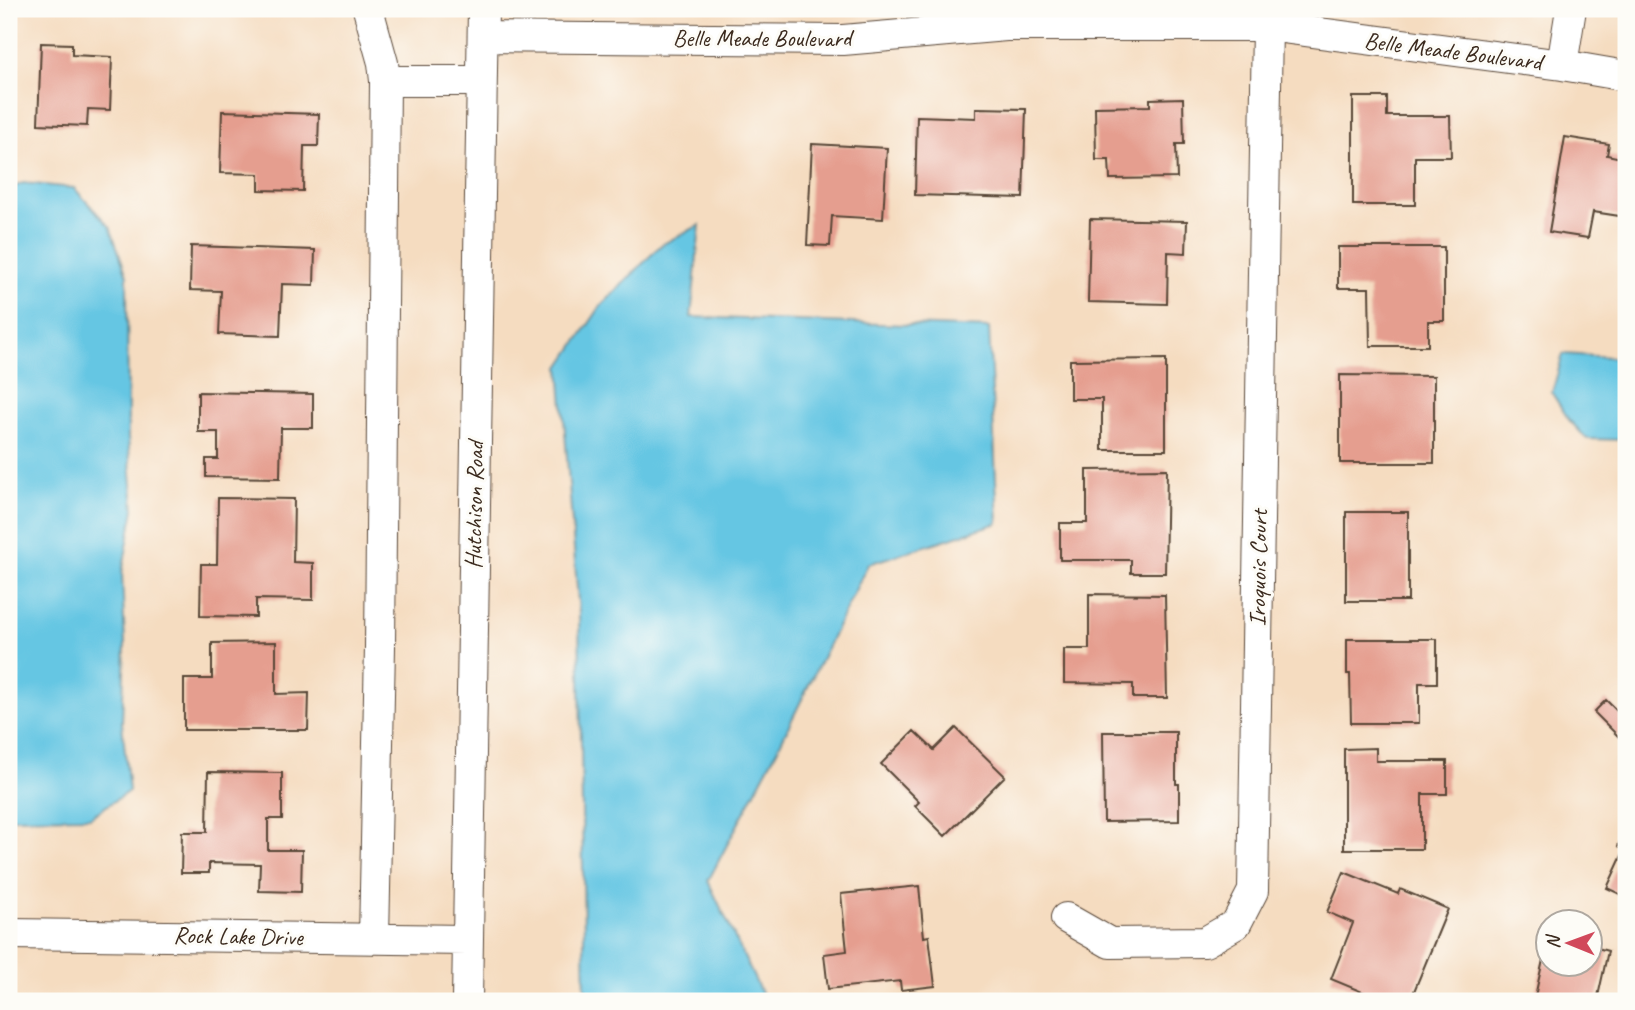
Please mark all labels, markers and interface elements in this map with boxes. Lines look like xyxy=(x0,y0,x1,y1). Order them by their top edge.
street label: Belle Meade Boulevard xyxy=(673,23,855,53)
street label: Belle Meade Boulevard xyxy=(1363,25,1547,77)
street label: Hutchison Road xyxy=(458,437,490,569)
street label: Iroquois Court xyxy=(1242,507,1274,627)
north arrow xyxy=(1534,908,1604,978)
street label: Rock Lake Drive xyxy=(173,920,305,952)
text: N xyxy=(1541,933,1565,949)

